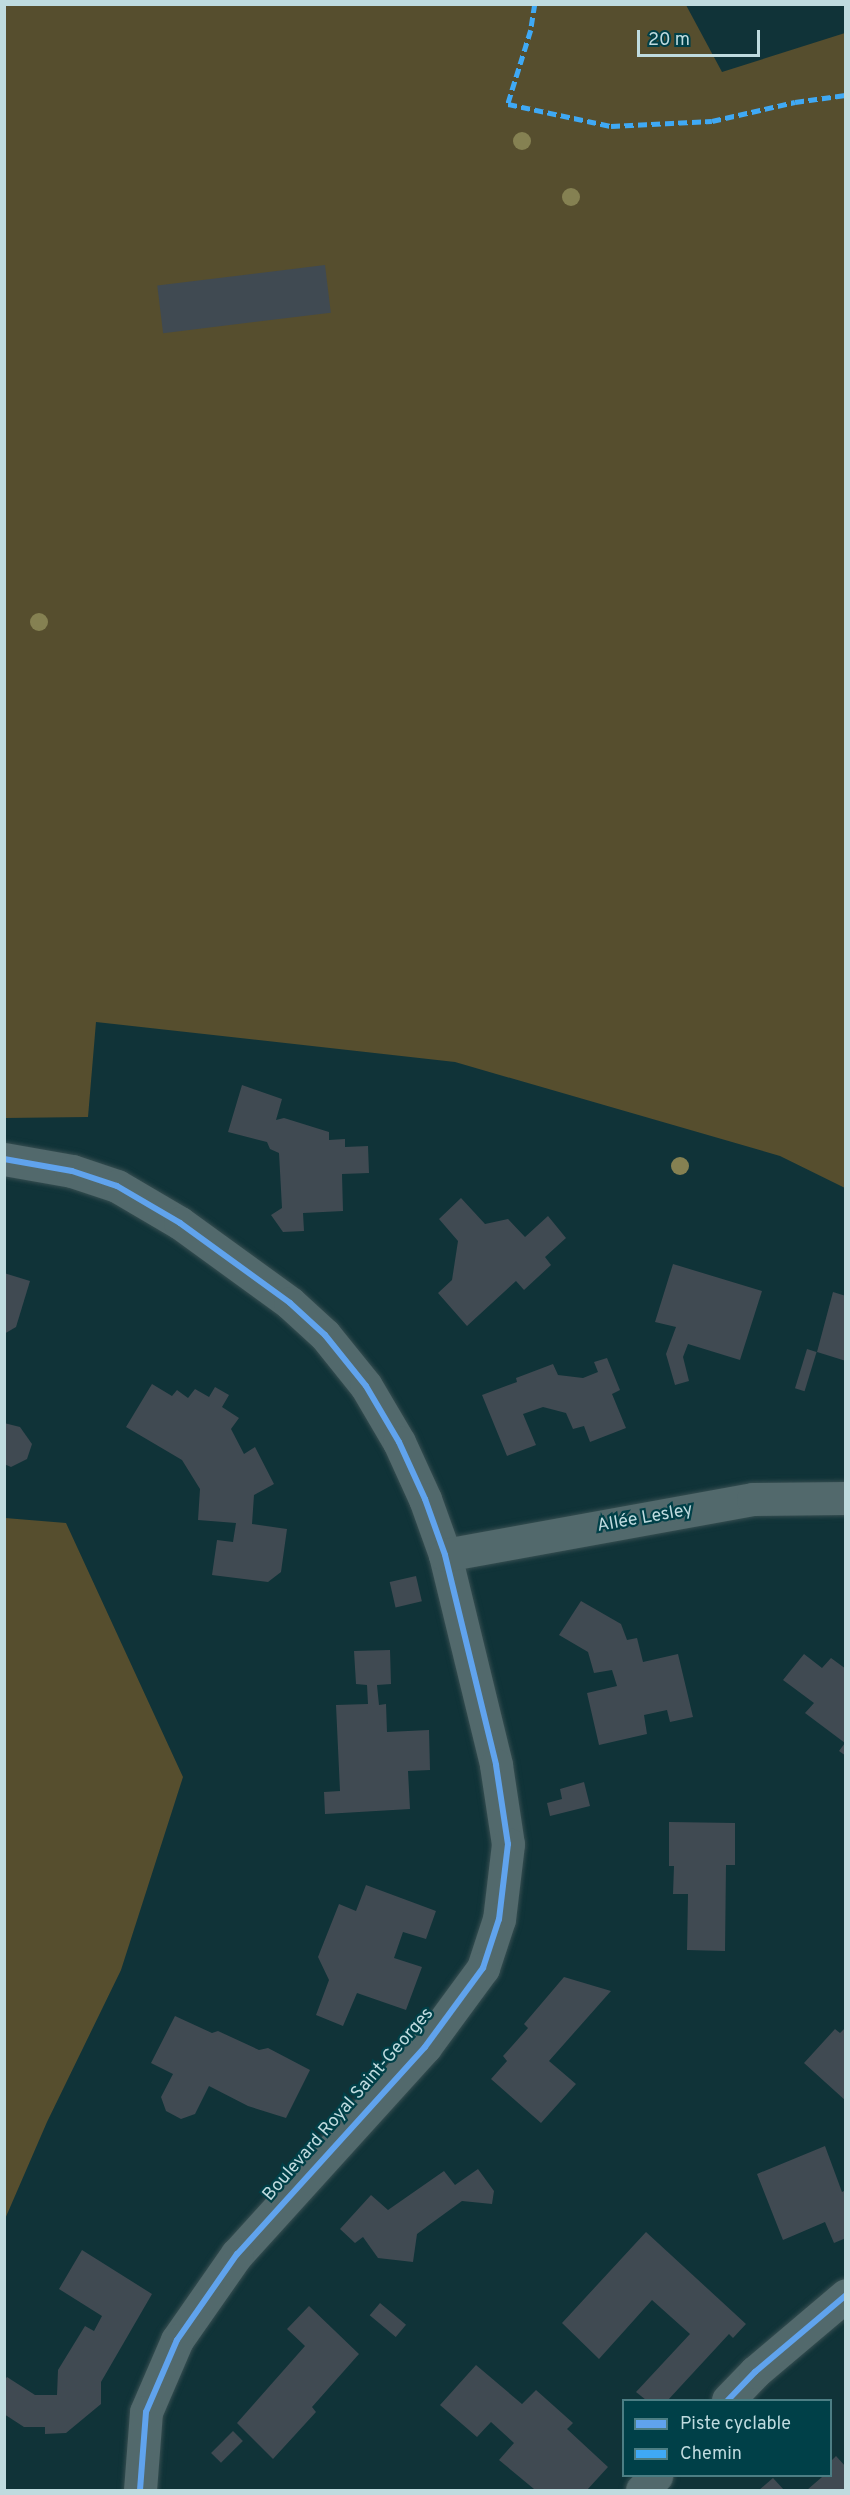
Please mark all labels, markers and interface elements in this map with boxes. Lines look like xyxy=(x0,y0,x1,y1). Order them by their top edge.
scale bar xyxy=(640,18,763,56)
text: 20 m xyxy=(648,29,690,52)
street label: Allée Lesley xyxy=(595,1500,695,1538)
street label: Boulevard Royal Saint-Georges xyxy=(259,2004,439,2206)
legend xyxy=(622,2399,832,2477)
text: Piste cyclable xyxy=(680,2413,791,2436)
text: Chemin xyxy=(680,2443,742,2466)

